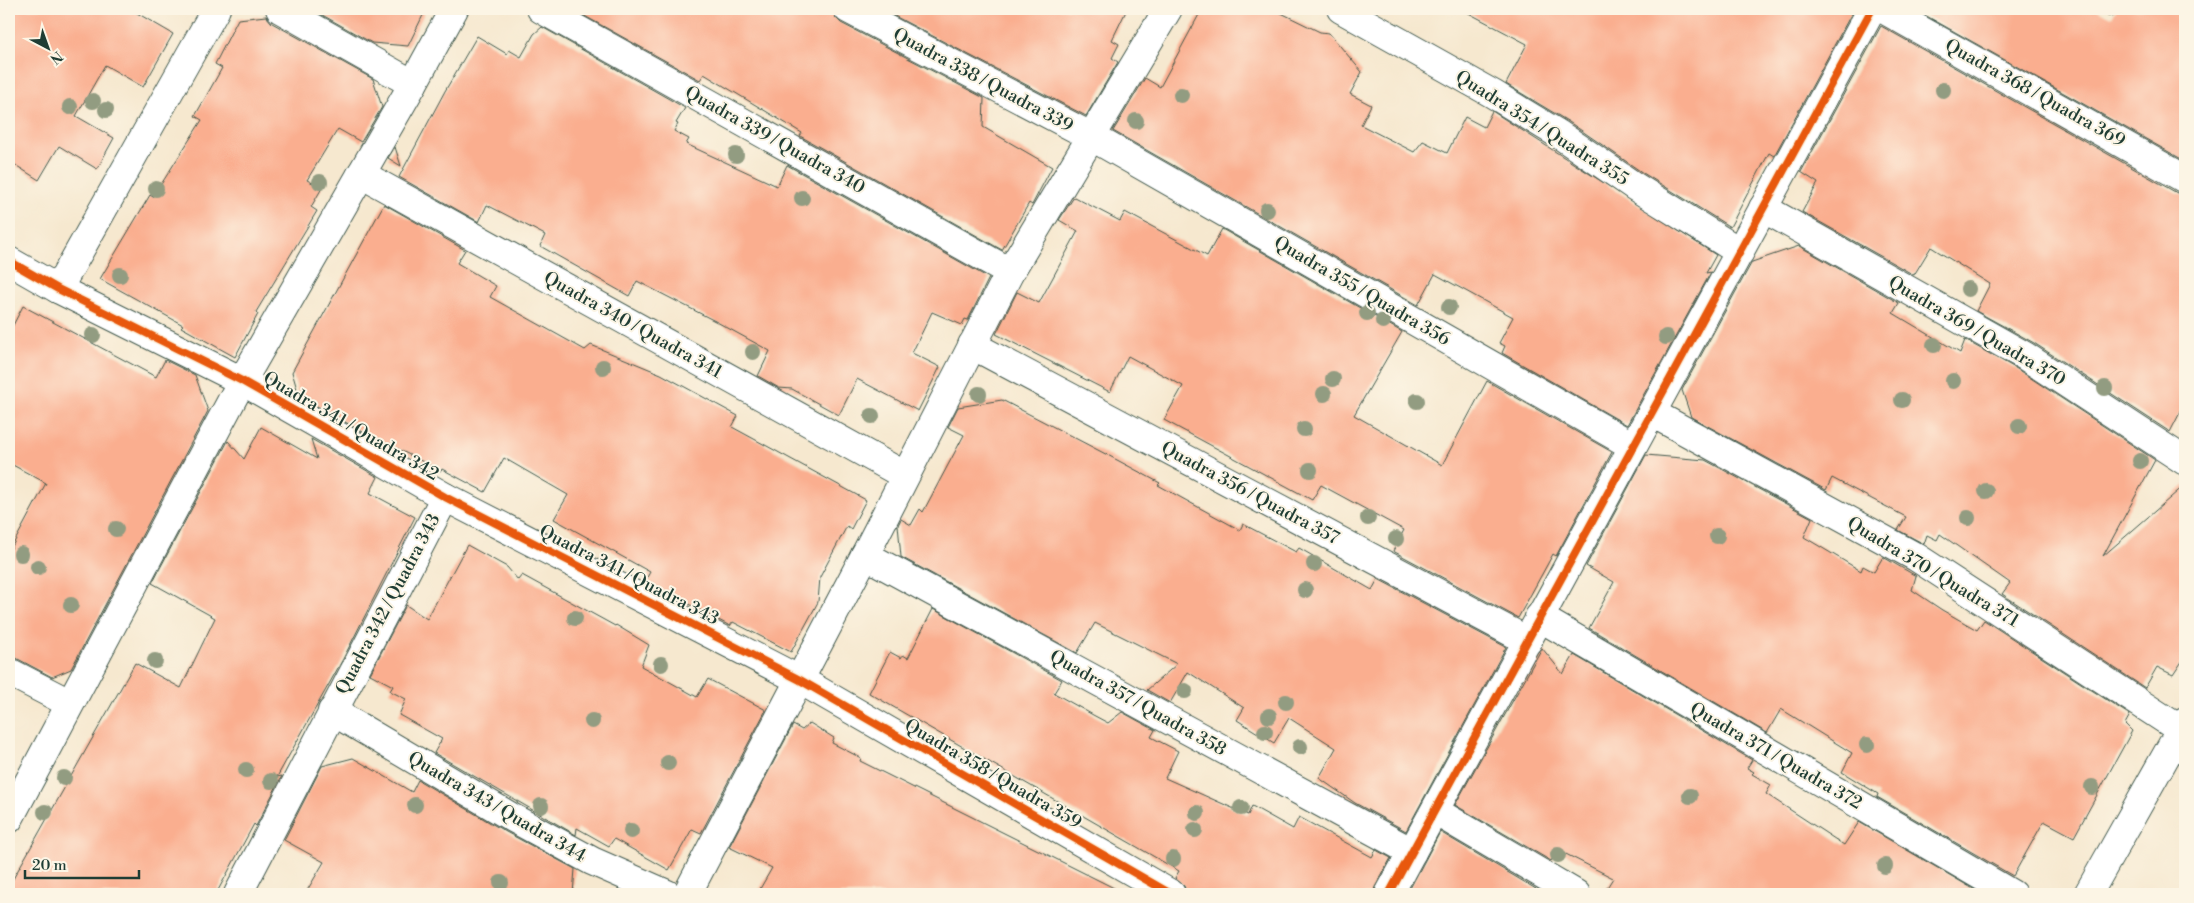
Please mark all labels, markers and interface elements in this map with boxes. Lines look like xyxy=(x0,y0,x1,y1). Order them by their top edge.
north arrow xyxy=(22,22,72,72)
street label: Quadra 338 / Quadra 339 xyxy=(889,23,1077,137)
street label: Quadra 368 / Quadra 369 xyxy=(1941,34,2129,152)
text: N xyxy=(46,47,66,67)
street label: Quadra 354 / Quadra 355 xyxy=(1451,65,1633,191)
street label: Quadra 339 / Quadra 340 xyxy=(681,81,869,199)
street label: Quadra 355 / Quadra 356 xyxy=(1270,231,1454,351)
street label: Quadra 340 / Quadra 341 xyxy=(540,266,727,384)
street label: Quadra 369 / Quadra 370 xyxy=(1884,271,2070,391)
street label: Quadra 341 / Quadra 342 xyxy=(259,366,443,486)
street label: Quadra 356 / Quadra 357 xyxy=(1157,436,1343,550)
street label: Quadra 342 / Quadra 343 xyxy=(331,510,445,698)
street label: Quadra 370 / Quadra 371 xyxy=(1843,512,2023,633)
street label: Quadra 341 / Quadra 343 xyxy=(535,520,723,630)
street label: Quadra 357 / Quadra 358 xyxy=(1046,645,1230,761)
street label: Quadra 371 / Quadra 372 xyxy=(1686,697,1866,815)
street label: Quadra 358 / Quadra 359 xyxy=(900,714,1086,834)
street label: Quadra 343 / Quadra 344 xyxy=(404,747,591,868)
scale bar xyxy=(25,848,139,880)
text: 20 m xyxy=(32,856,67,875)

